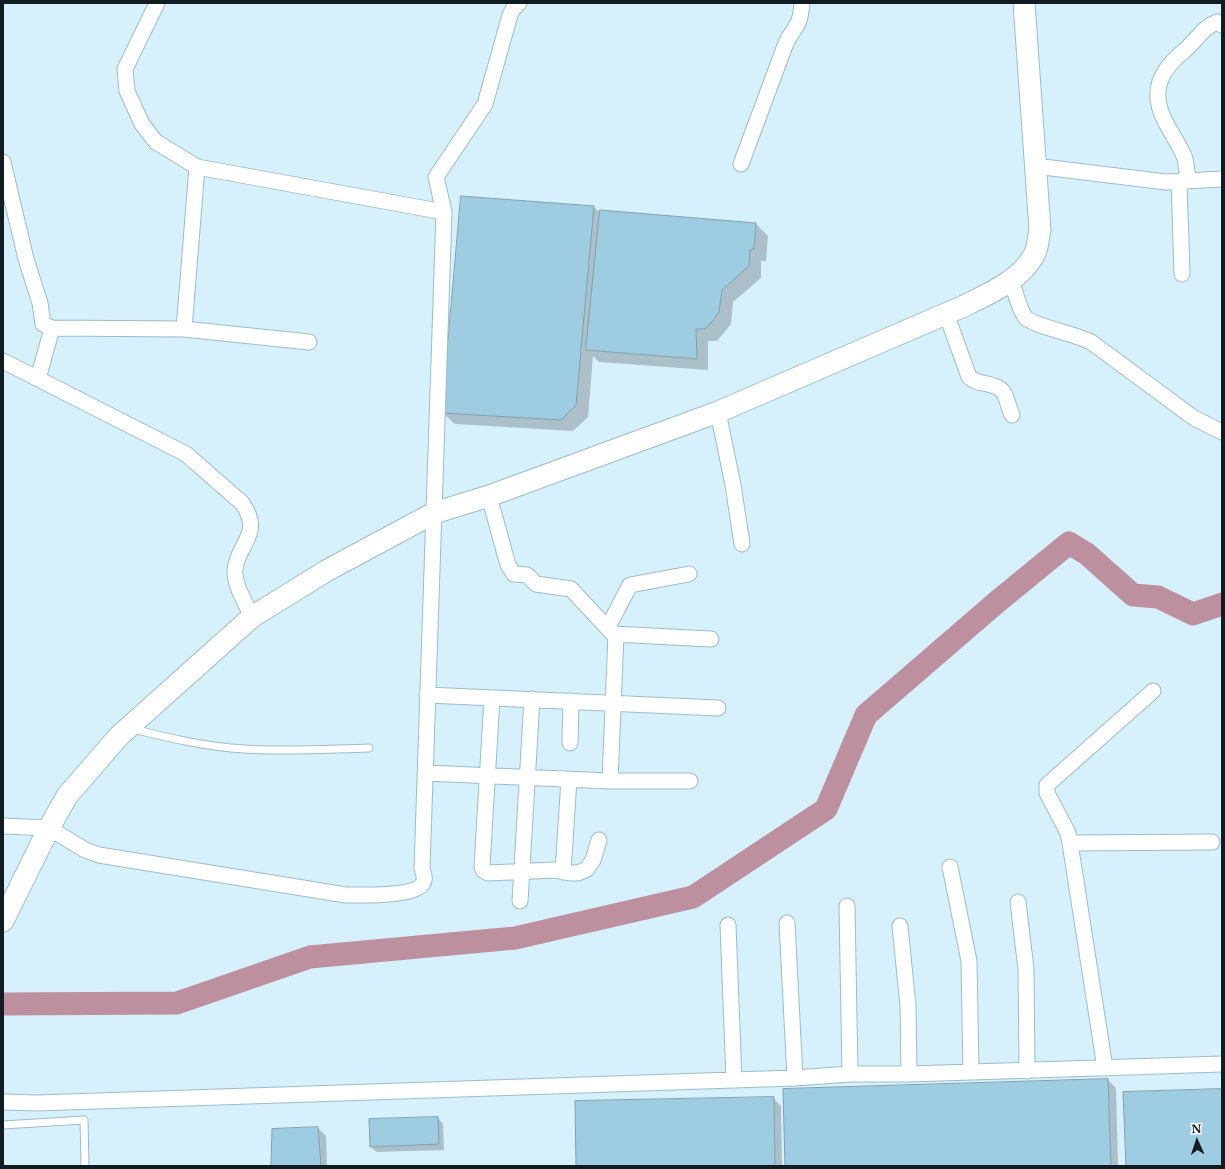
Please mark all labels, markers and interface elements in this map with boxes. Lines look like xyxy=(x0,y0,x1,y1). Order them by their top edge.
north arrow xyxy=(1177,1121,1217,1161)
text: N xyxy=(1191,1122,1202,1136)

